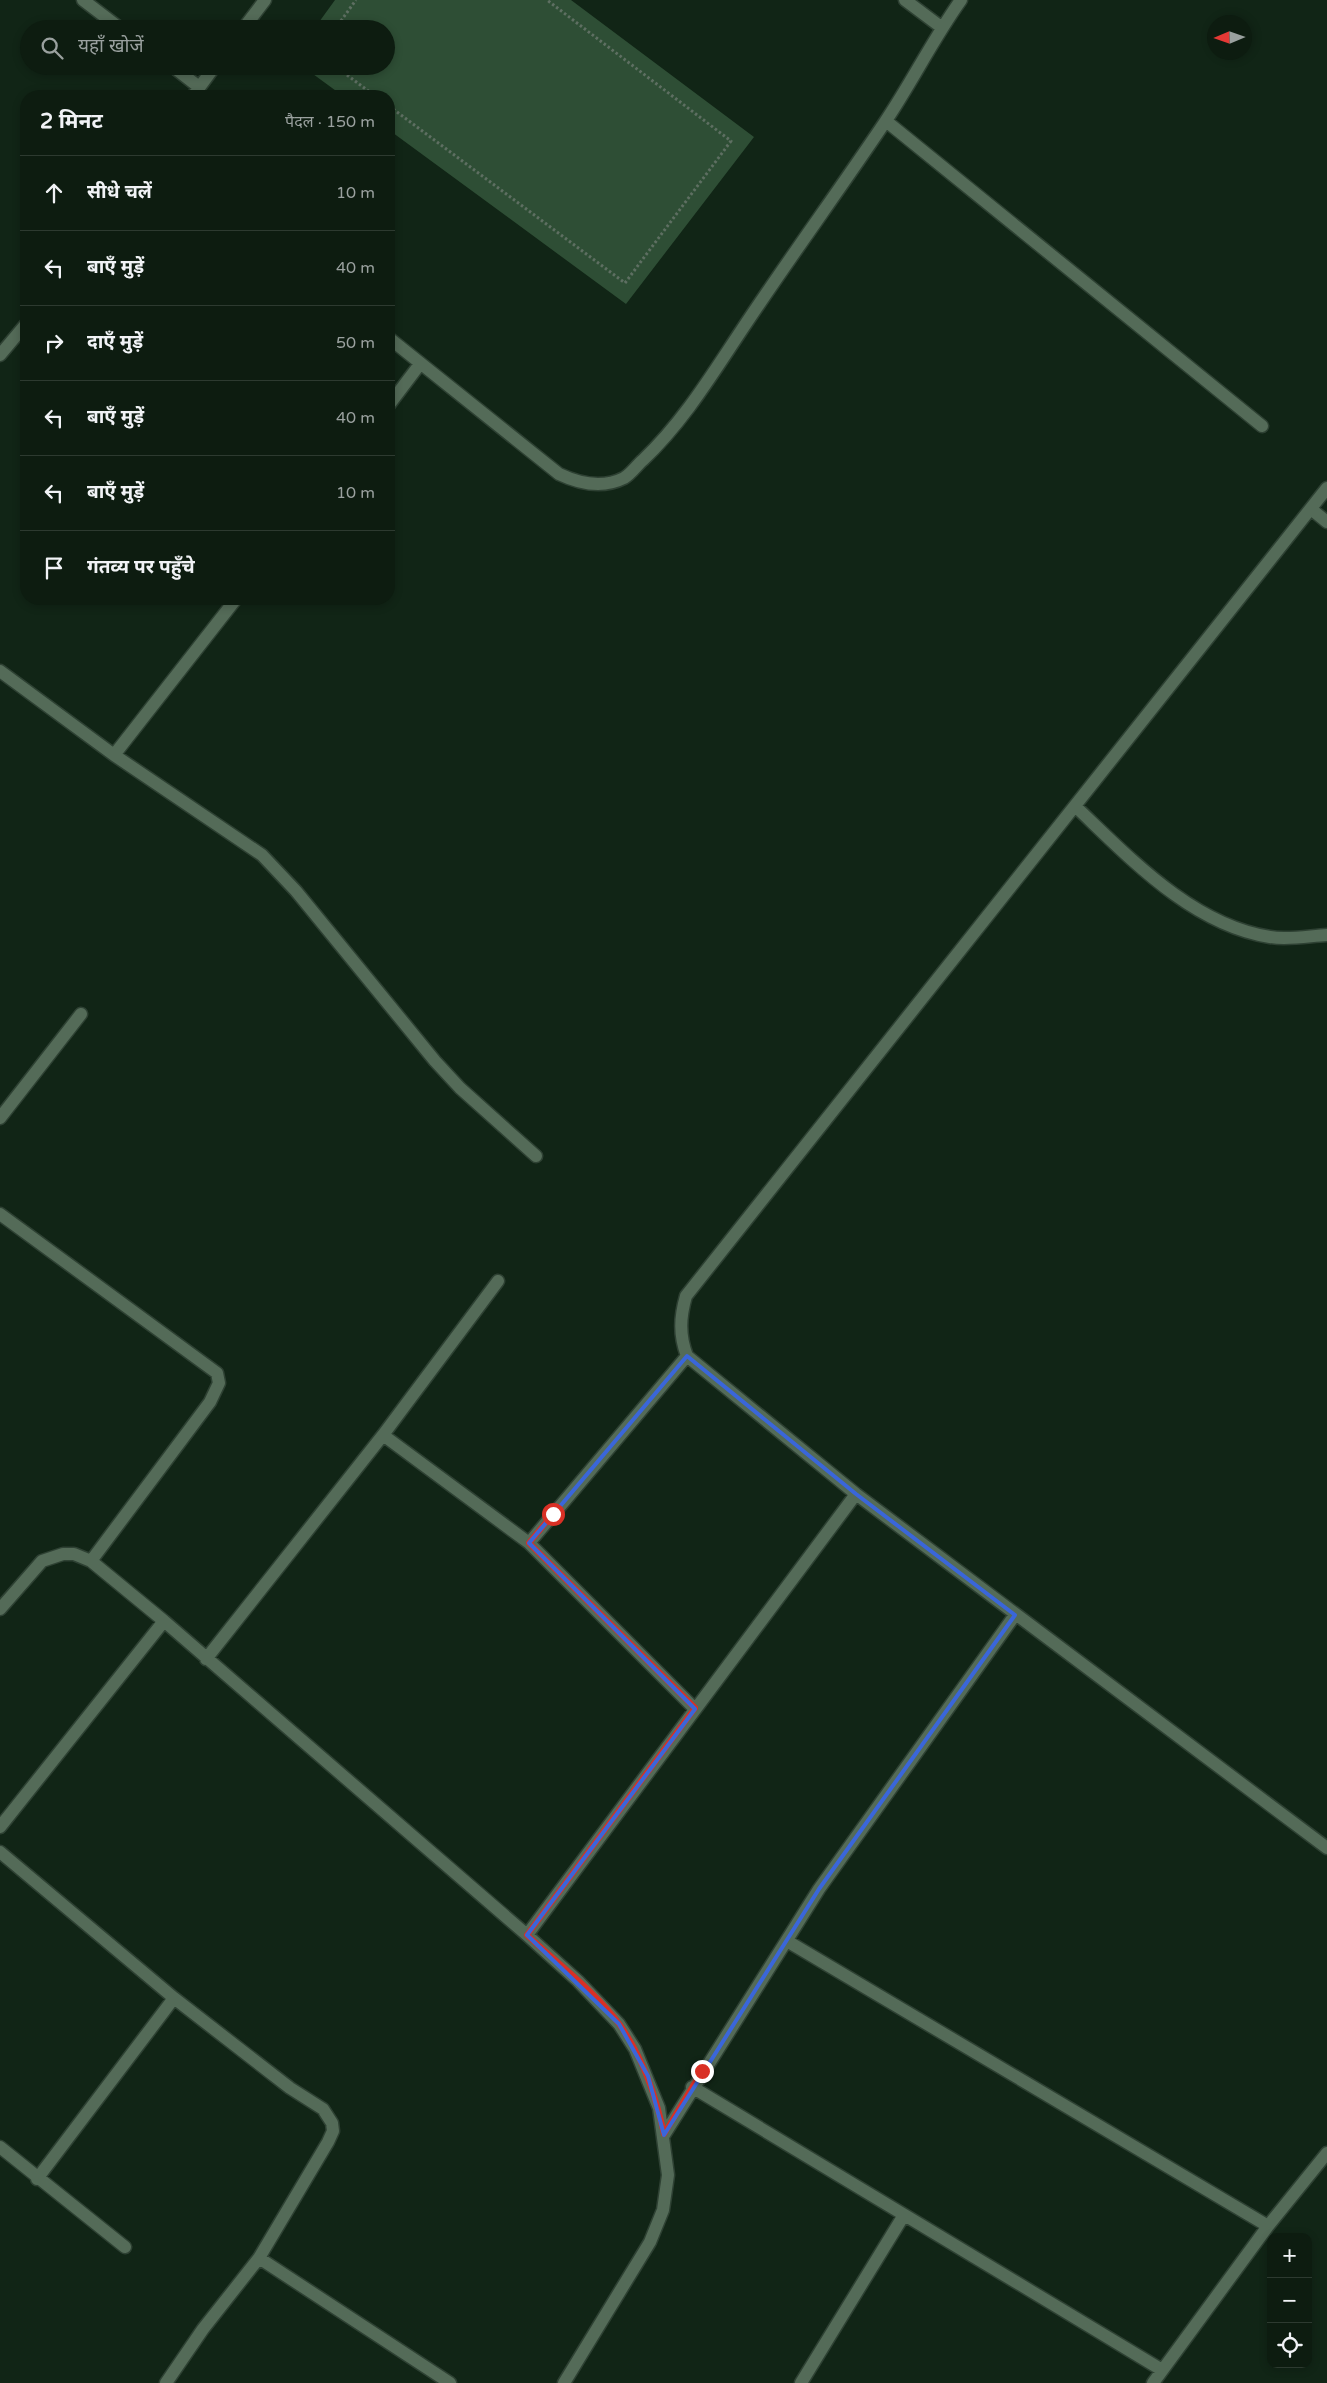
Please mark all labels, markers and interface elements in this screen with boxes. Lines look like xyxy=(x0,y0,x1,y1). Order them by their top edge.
north arrow xyxy=(1207,15,1252,60)
search box xyxy=(20,20,395,75)
icon: search xyxy=(38,34,66,62)
text: यहाँ खोजें xyxy=(78,35,144,57)
text: 2 मिनट xyxy=(40,109,103,134)
text: पैदल · 150 m xyxy=(285,112,375,132)
icon: ahead xyxy=(40,179,68,207)
text: सीधे चलें xyxy=(87,181,152,203)
text: 10 m xyxy=(336,183,375,203)
icon: left xyxy=(40,254,68,282)
text: बाएँ मुड़ें xyxy=(87,256,144,278)
text: 40 m xyxy=(336,258,375,278)
icon: right xyxy=(40,329,68,357)
text: दाएँ मुड़ें xyxy=(87,331,143,353)
text: 50 m xyxy=(336,333,375,353)
icon: left xyxy=(40,404,68,432)
text: बाएँ मुड़ें xyxy=(87,406,144,428)
text: 40 m xyxy=(336,408,375,428)
icon: left xyxy=(40,479,68,507)
text: बाएँ मुड़ें xyxy=(87,481,144,503)
text: 10 m xyxy=(336,483,375,503)
icon: arrive xyxy=(40,554,68,582)
text: गंतव्य पर पहुँचे xyxy=(87,556,195,578)
route start xyxy=(542,1503,565,1526)
route end xyxy=(691,2060,714,2083)
map controls xyxy=(1267,2233,1312,2368)
button: + xyxy=(1267,2233,1312,2278)
button: − xyxy=(1267,2278,1312,2323)
button: locate xyxy=(1267,2323,1312,2368)

